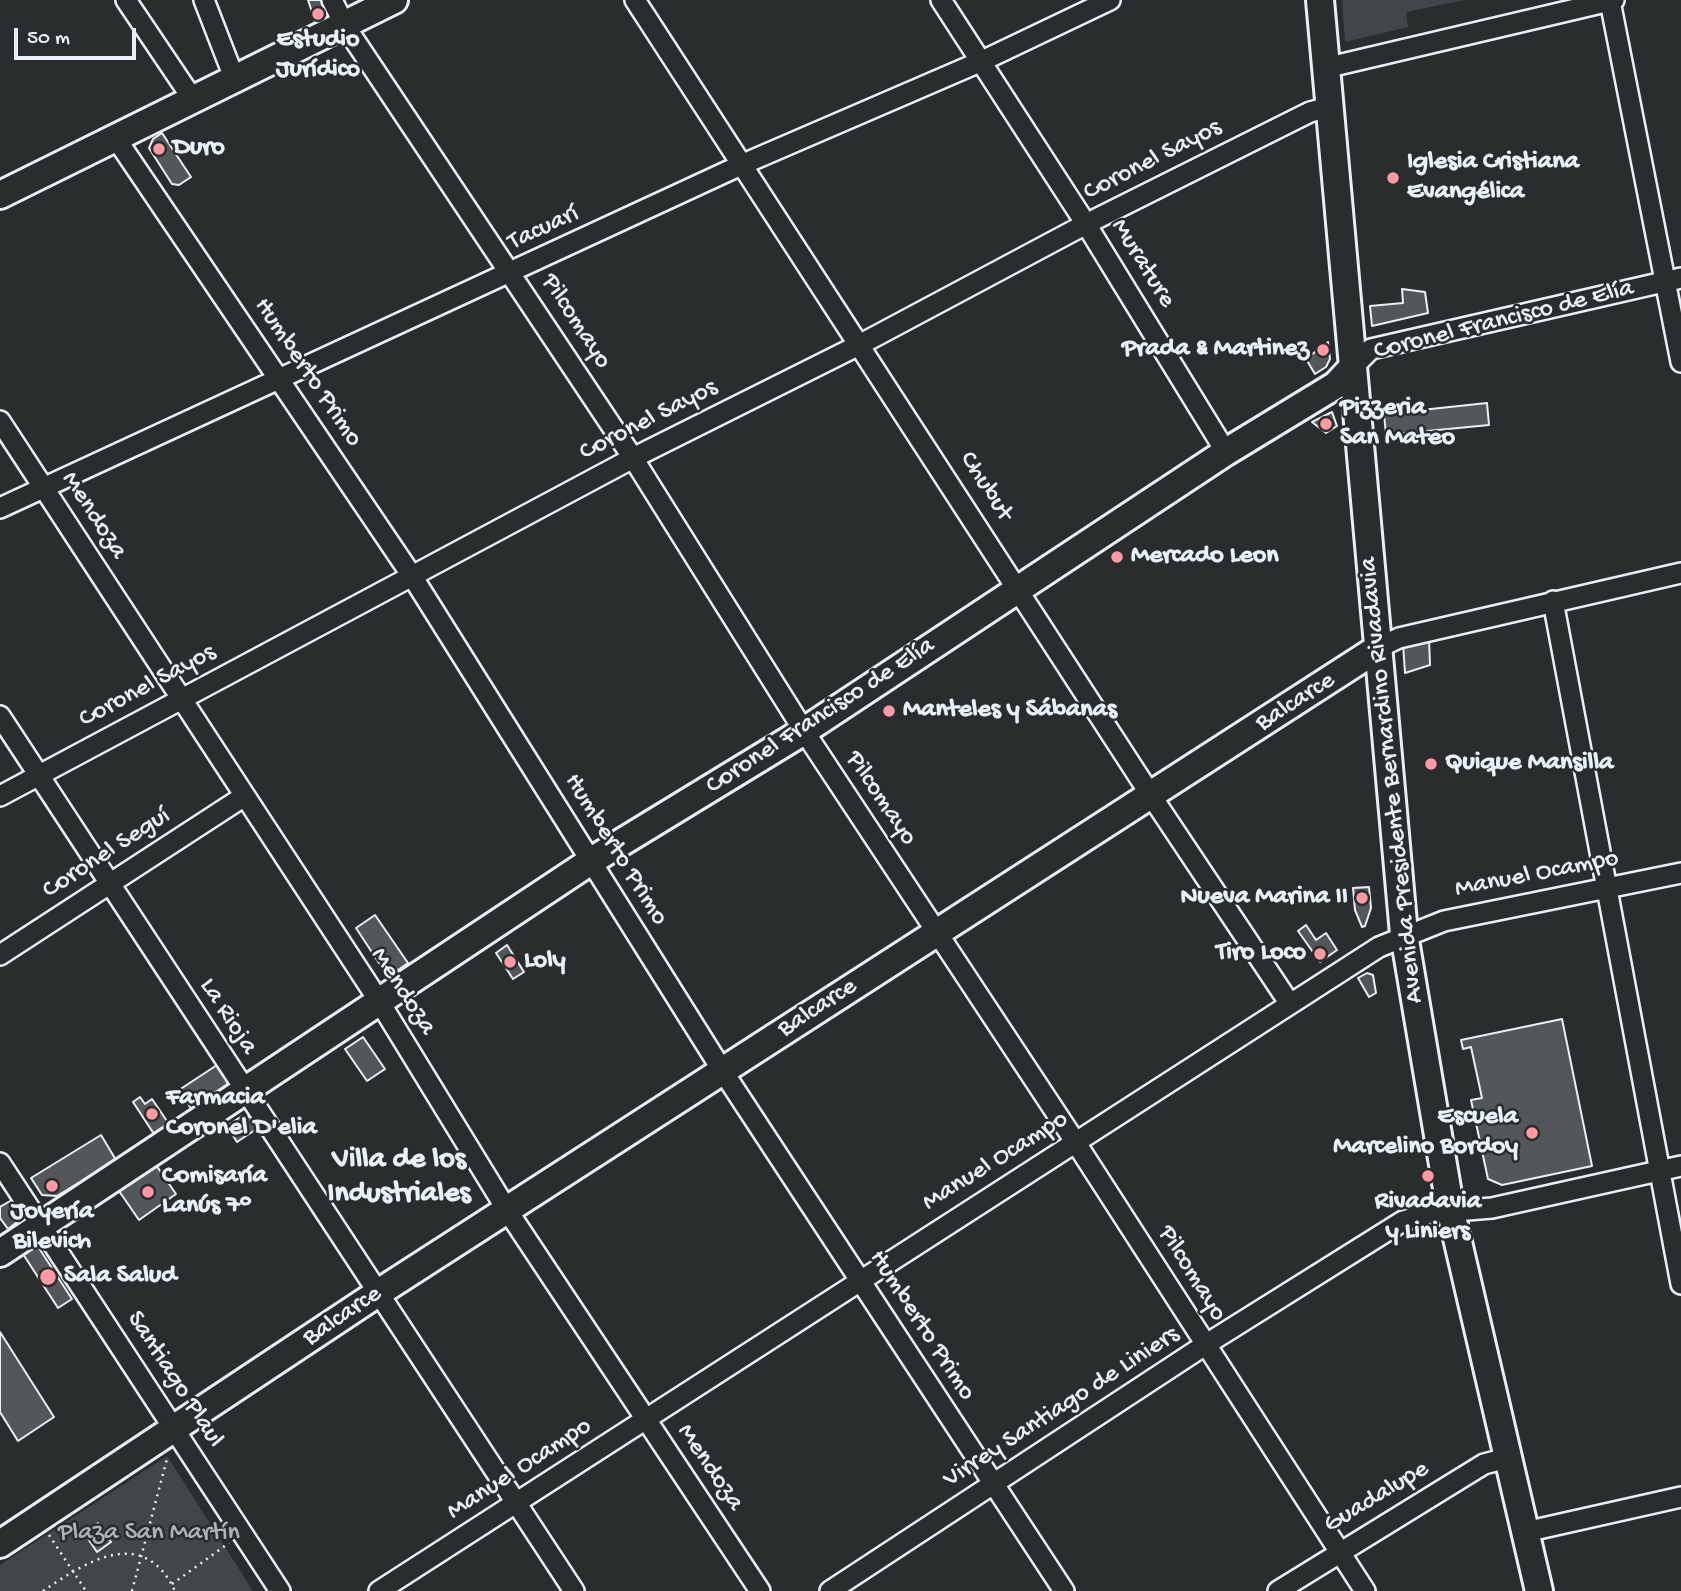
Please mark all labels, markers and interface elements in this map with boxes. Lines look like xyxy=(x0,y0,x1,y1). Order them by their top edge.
marker: Estudio Jurídico xyxy=(310,6,326,22)
scale bar xyxy=(18,14,140,58)
place label: Estudio Jurídico xyxy=(276,25,360,86)
text: 50 m xyxy=(27,27,70,52)
street label: Coronel Sayos xyxy=(1079,113,1227,209)
place label: Duro xyxy=(173,133,225,165)
marker: Duro xyxy=(151,141,167,157)
place label: Iglesia Cristiana Evangélica xyxy=(1407,147,1579,208)
marker: Iglesia Cristiana Evangélica xyxy=(1385,170,1401,186)
street label: Tacuarí xyxy=(504,199,584,259)
street label: Murature xyxy=(1102,214,1182,314)
street label: Pilcomayo xyxy=(533,269,617,375)
street label: Coronel Francisco de Elía xyxy=(1371,274,1637,368)
street label: Humberto Primo xyxy=(246,292,368,454)
place label: Prada & Martinez xyxy=(1122,334,1309,366)
marker: Prada & Martinez xyxy=(1315,342,1331,358)
street label: Coronel Sayos xyxy=(575,373,723,469)
place label: Pizzeria San Mateo xyxy=(1340,393,1455,454)
marker: Pizzeria San Mateo xyxy=(1318,416,1334,432)
street label: Chubut xyxy=(951,446,1019,528)
street label: Mendoza xyxy=(53,466,133,566)
place label: Mercado Leon xyxy=(1131,541,1279,573)
marker: Mercado Leon xyxy=(1109,549,1125,565)
street label: Avenida Presidente Bernardino Rivadavia xyxy=(1354,555,1432,1005)
street label: Coronel Francisco de Elía xyxy=(701,631,941,803)
street label: Coronel Sayos xyxy=(74,638,222,736)
street label: Balcarce xyxy=(1251,666,1341,740)
place label: Manteles y Sábanas xyxy=(903,695,1117,727)
marker: Manteles y Sábanas xyxy=(881,703,897,719)
street label: Pilcomayo xyxy=(837,746,923,852)
place label: Quique Mansilla xyxy=(1445,748,1614,780)
marker: Quique Mansilla xyxy=(1423,756,1439,772)
street label: Humberto Primo xyxy=(556,768,674,932)
street label: Coronel Seguí xyxy=(37,801,177,907)
street label: Manuel Ocampo xyxy=(1453,844,1621,906)
place label: Nueva Marina II xyxy=(1181,882,1348,914)
marker: Nueva Marina II xyxy=(1354,890,1370,906)
place label: Tiro Loco xyxy=(1216,938,1306,970)
street label: Mendoza xyxy=(362,942,442,1042)
place label: Loly xyxy=(524,946,566,978)
marker: Tiro Loco xyxy=(1312,946,1328,962)
marker: Loly xyxy=(502,954,518,970)
street label: Balcarce xyxy=(773,972,863,1046)
street label: La Rioja xyxy=(191,973,263,1061)
place label: Farmacia Coronel D'elia xyxy=(166,1083,317,1144)
place label: Escuela Marcelino Bordoy xyxy=(1333,1102,1518,1164)
street label: Manuel Ocampo xyxy=(917,1105,1075,1219)
marker: Farmacia Coronel D'elia xyxy=(144,1106,160,1122)
marker: Escuela Marcelino Bordoy xyxy=(1524,1125,1540,1141)
district label: Villa de los Industriales xyxy=(327,1143,471,1214)
place label: Comisaría Lanús 7° xyxy=(162,1161,267,1222)
marker: Rivadavia y Liniers xyxy=(1420,1168,1436,1184)
marker: Joyería Bilevich xyxy=(44,1178,60,1194)
marker: Comisaría Lanús 7° xyxy=(140,1184,156,1200)
place label: Rivadavia y Liniers xyxy=(1375,1187,1481,1248)
place label: Joyería Bilevich xyxy=(11,1197,93,1258)
street label: Pilcomayo xyxy=(1149,1220,1233,1328)
street label: Humberto Primo xyxy=(861,1245,981,1407)
place label: Sala Salud xyxy=(64,1261,176,1293)
marker: Sala Salud xyxy=(38,1267,58,1287)
street label: Balcarce xyxy=(298,1279,388,1355)
street label: Santiago Plaul xyxy=(118,1306,230,1454)
street label: Virrey Santiago de Liniers xyxy=(938,1320,1186,1496)
street label: Manuel Ocampo xyxy=(442,1412,598,1528)
street label: Mendoza xyxy=(669,1418,749,1518)
street label: Guadalupe xyxy=(1319,1455,1435,1541)
park label: Plaza San Martín xyxy=(58,1518,240,1550)

